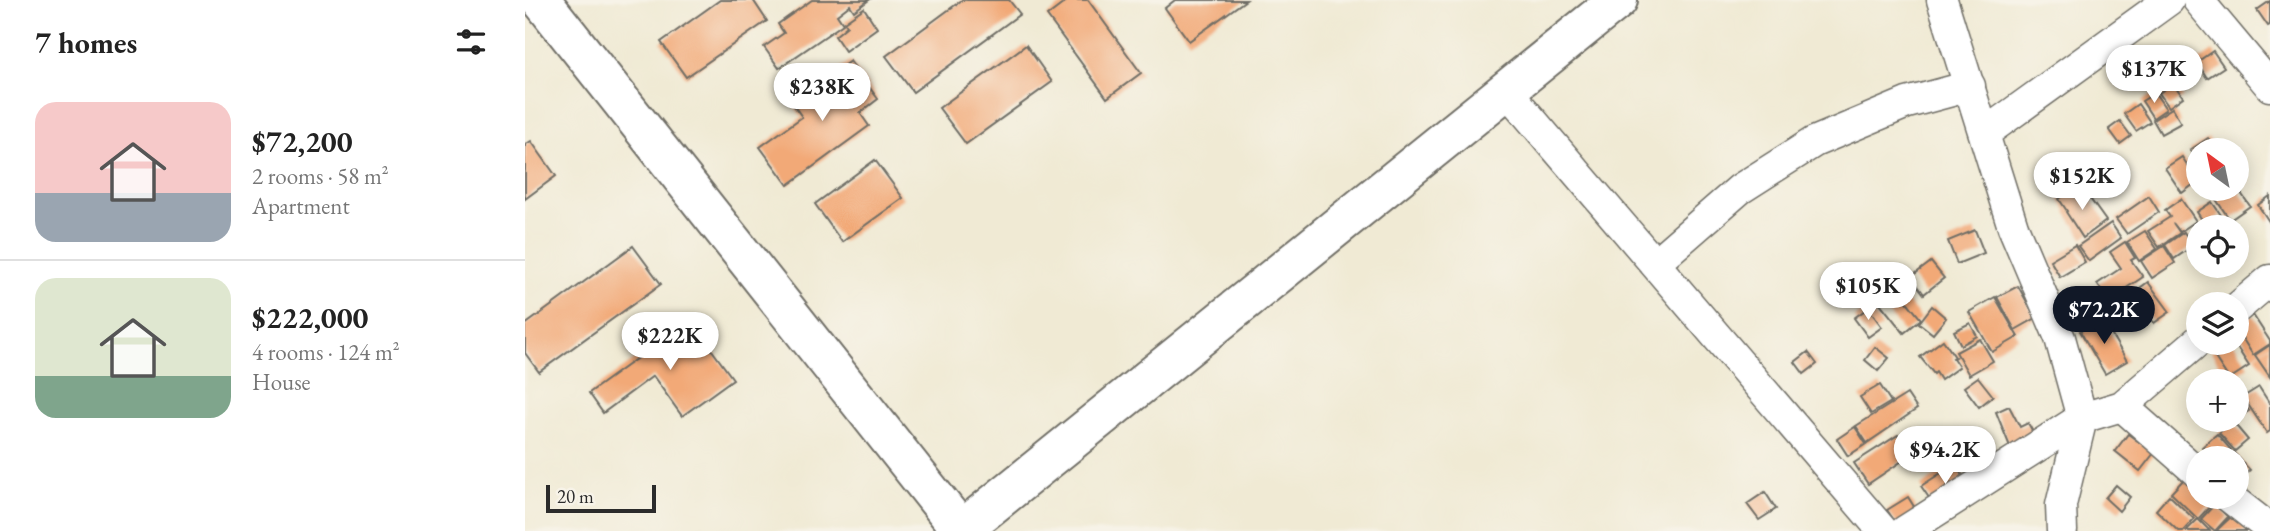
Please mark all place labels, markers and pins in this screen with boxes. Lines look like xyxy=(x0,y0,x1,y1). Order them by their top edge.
pin: $137K xyxy=(2105,46,2203,105)
pin: $238K xyxy=(773,64,871,123)
pin: $152K xyxy=(2033,152,2131,212)
pin: $105K xyxy=(1819,262,1917,322)
pin: $72.2K xyxy=(2047,286,2161,346)
pin: $222K xyxy=(621,312,719,372)
pin: $94.2K xyxy=(1888,426,2002,486)

